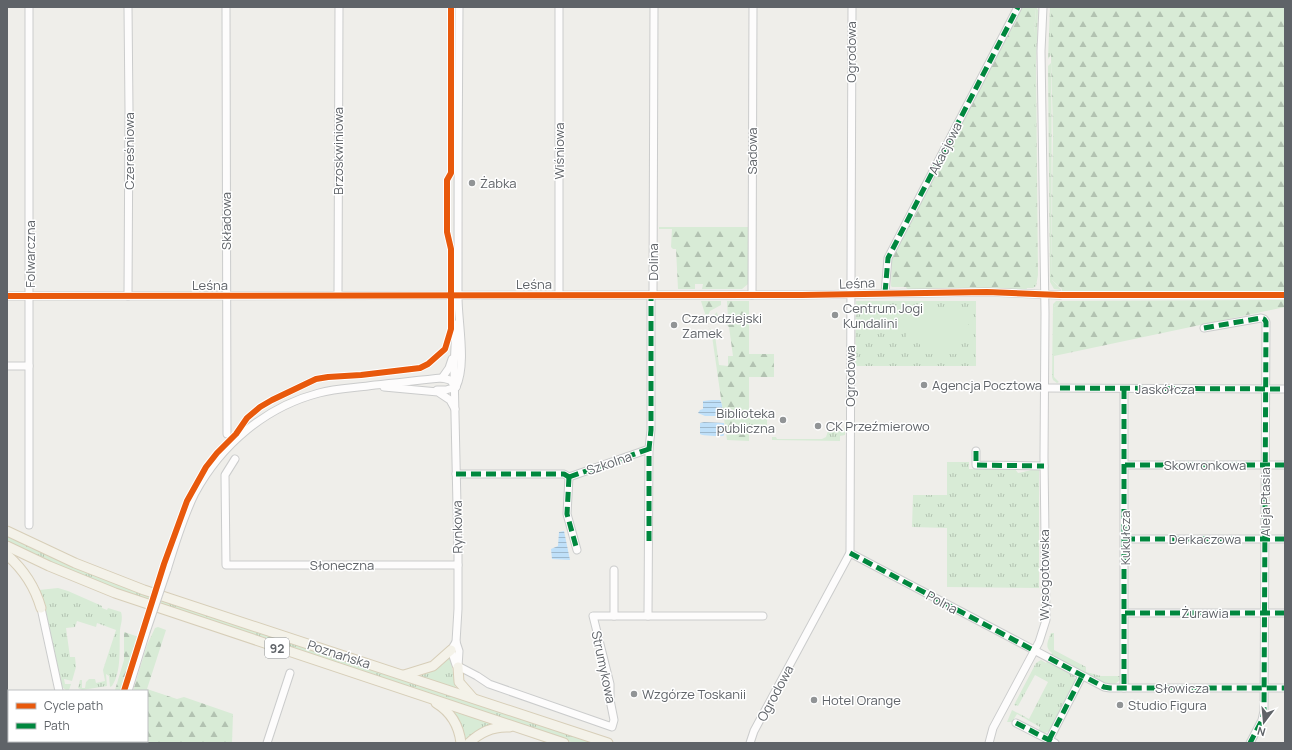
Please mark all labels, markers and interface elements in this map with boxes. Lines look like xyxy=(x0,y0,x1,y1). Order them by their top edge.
street label: Ogrodowa xyxy=(842,21,860,83)
street label: Brzoskwiniowa xyxy=(329,107,347,195)
street label: Czereśniowa xyxy=(120,112,138,190)
street label: Akacjowa xyxy=(924,119,966,177)
street label: Wiśniowa xyxy=(550,123,568,179)
street label: Sadowa xyxy=(743,127,761,175)
place label: Żabka xyxy=(480,174,517,192)
marker: Żabka xyxy=(467,178,477,188)
street label: Składowa xyxy=(217,192,235,250)
street label: Folwarczna xyxy=(21,220,39,288)
street label: Dolina xyxy=(644,243,662,281)
street label: Leśna xyxy=(839,273,875,293)
street label: Leśna xyxy=(516,275,552,293)
street label: Leśna xyxy=(192,276,228,294)
place label: Centrum Jogi Kundalini xyxy=(843,299,923,332)
place label: Czarodziejski Zamek xyxy=(682,309,762,342)
marker: Centrum Jogi Kundalini xyxy=(830,310,840,320)
marker: Czarodziejski Zamek xyxy=(669,320,679,330)
street label: Ogrodowa xyxy=(841,345,859,407)
place label: Agencja Pocztowa xyxy=(932,376,1042,394)
marker: Agencja Pocztowa xyxy=(919,380,929,390)
street label: Jaskółcza xyxy=(1135,380,1195,398)
place label: Biblioteka publiczna xyxy=(716,404,775,437)
marker: Biblioteka publiczna xyxy=(778,415,788,425)
place label: CK Przeźmierowo xyxy=(826,417,930,435)
marker: CK Przeźmierowo xyxy=(813,421,823,431)
street label: Szkolna xyxy=(584,447,634,479)
street label: Skowronkowa xyxy=(1164,456,1246,474)
street label: Aleja Ptasia xyxy=(1256,467,1274,537)
street label: Rynkowa xyxy=(448,500,466,554)
street label: Kukułcza xyxy=(1116,511,1134,565)
street label: Wysogotowska xyxy=(1035,529,1053,621)
street label: Derkaczowa xyxy=(1169,530,1241,548)
street label: Słoneczna xyxy=(310,556,374,574)
street label: Polna xyxy=(923,586,961,618)
street label: Żurawia xyxy=(1181,604,1229,622)
street label: Strumykowa xyxy=(588,629,620,705)
street label: Poznańska xyxy=(305,635,373,673)
road number: 92 xyxy=(265,638,289,658)
street label: Ogrodowa xyxy=(753,662,797,724)
street label: Słowicza xyxy=(1155,679,1209,697)
place label: Wzgórze Toskanii xyxy=(642,685,746,703)
marker: Wzgórze Toskanii xyxy=(629,689,639,699)
legend xyxy=(8,690,148,742)
place label: Hotel Orange xyxy=(822,691,901,709)
marker: Hotel Orange xyxy=(809,695,819,705)
place label: Studio Figura xyxy=(1128,696,1207,714)
text: Cycle path xyxy=(44,697,103,714)
marker: Studio Figura xyxy=(1115,700,1125,710)
north arrow xyxy=(1244,702,1284,742)
text: Path xyxy=(44,717,70,734)
text: N xyxy=(1255,724,1267,740)

